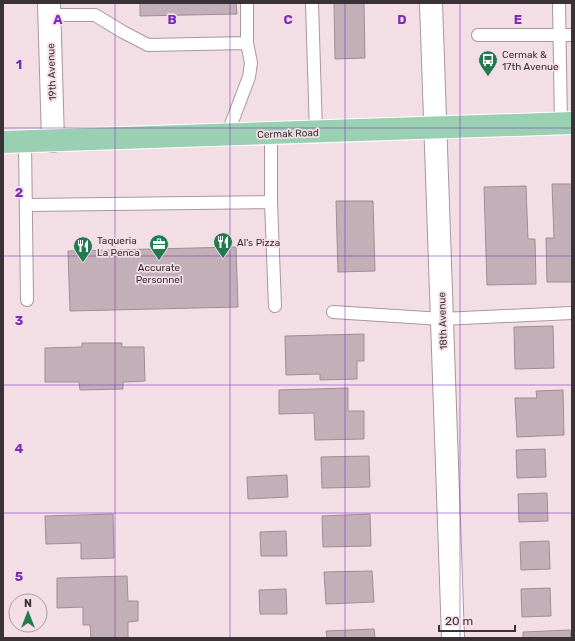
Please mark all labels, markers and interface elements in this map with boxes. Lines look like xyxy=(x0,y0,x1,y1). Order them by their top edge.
text: A xyxy=(53,12,63,27)
text: B xyxy=(167,12,177,27)
text: C xyxy=(283,12,293,27)
text: D xyxy=(397,12,407,27)
text: E xyxy=(514,12,522,27)
street label: 19th Avenue xyxy=(45,43,59,101)
bus stop icon: Cermak & 17th Avenue xyxy=(477,49,499,77)
place label: Cermak & 17th Avenue xyxy=(502,49,559,73)
text: 1 xyxy=(16,57,22,72)
street label: Cermak Road xyxy=(257,127,319,141)
text: 2 xyxy=(15,185,23,200)
restaurant icon: Al's Pizza xyxy=(212,231,234,259)
office icon: Accurate Personnel xyxy=(148,233,170,261)
restaurant icon: Taqueria La Penca xyxy=(72,235,94,263)
place label: Taqueria La Penca xyxy=(97,235,140,259)
place label: Al's Pizza xyxy=(237,237,280,249)
place label: Accurate Personnel xyxy=(136,262,182,286)
street label: 18th Avenue xyxy=(436,291,450,350)
text: 3 xyxy=(15,313,24,328)
text: 4 xyxy=(15,441,24,456)
text: 5 xyxy=(15,569,23,584)
north arrow xyxy=(8,593,48,633)
text: N xyxy=(24,597,32,610)
scale bar xyxy=(439,607,515,633)
text: 20 m xyxy=(445,614,473,628)

